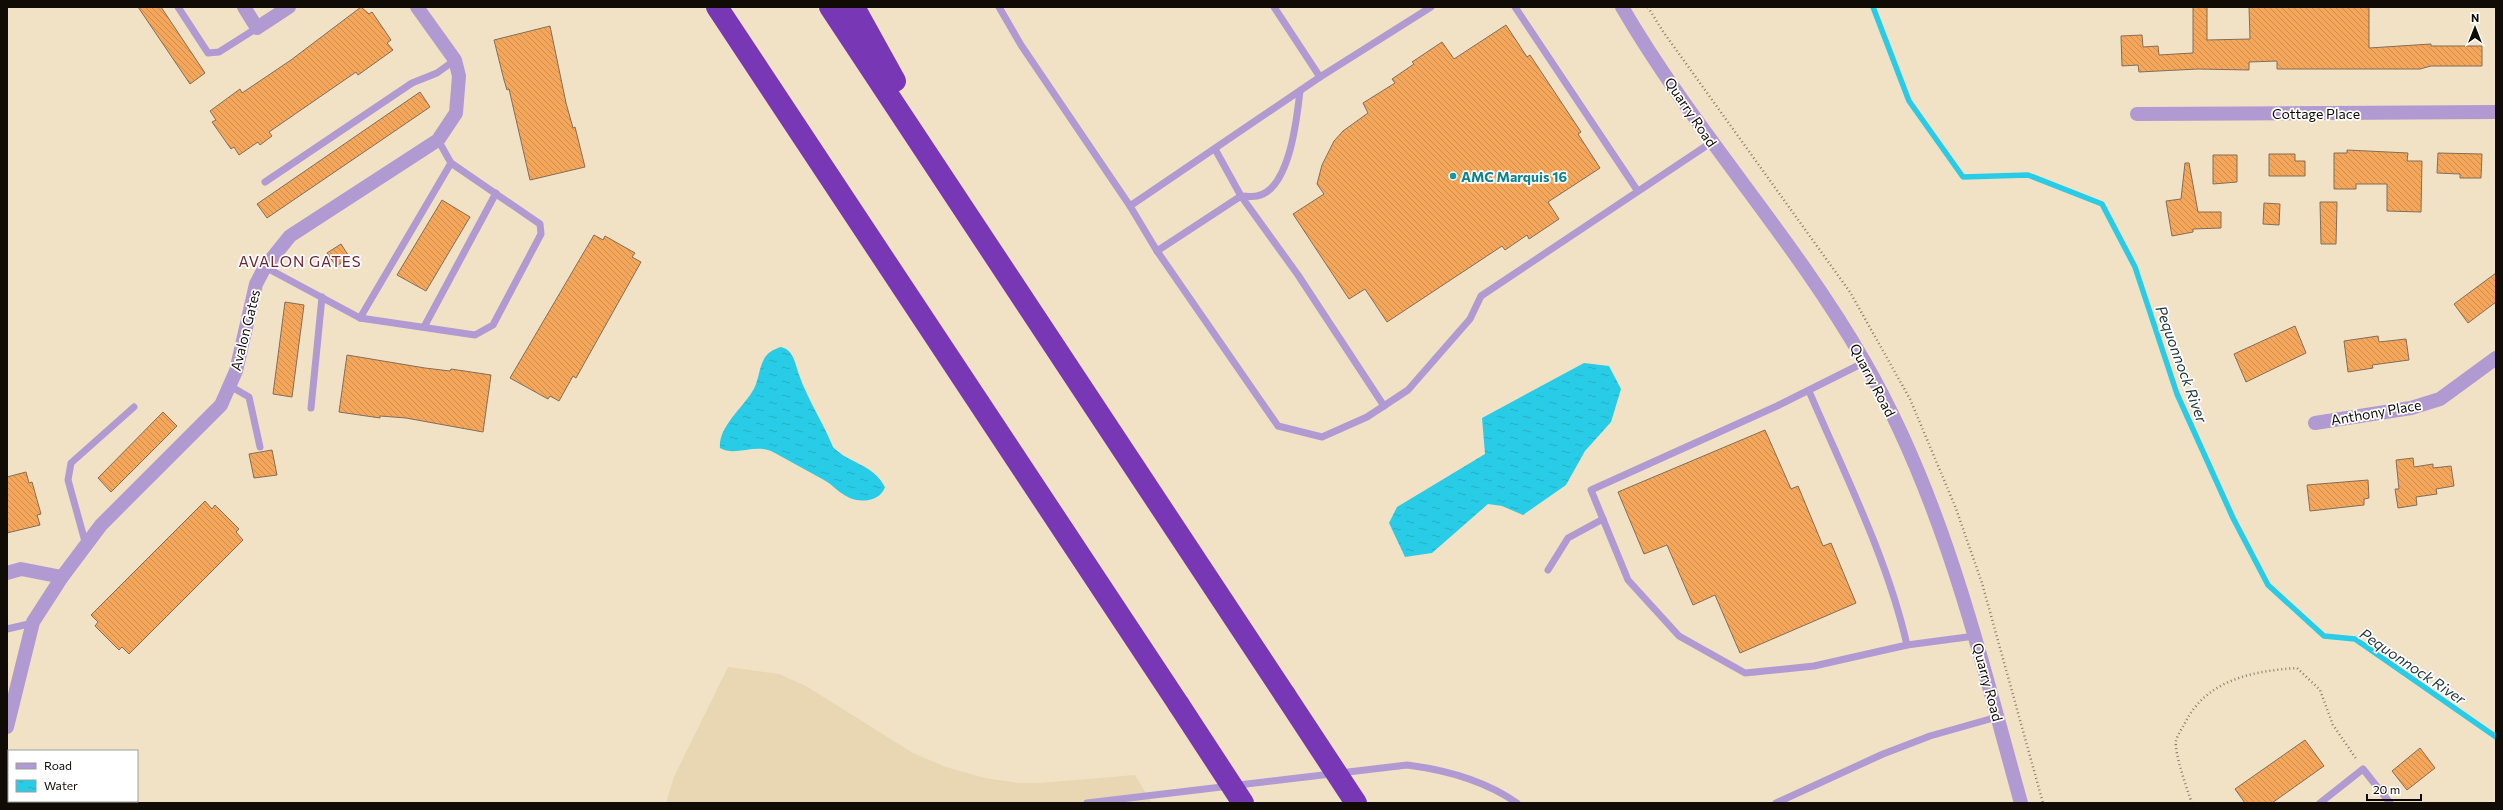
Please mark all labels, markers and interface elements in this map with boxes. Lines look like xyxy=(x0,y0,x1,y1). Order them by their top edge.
north arrow xyxy=(2455,8,2495,48)
text: N xyxy=(2471,11,2479,24)
street label: Quarry Road xyxy=(1661,74,1721,150)
street label: Cottage Place xyxy=(2272,105,2360,122)
place label: AMC Marquis 16 xyxy=(1461,168,1568,185)
marker: AMC Marquis 16 xyxy=(1448,171,1458,181)
district label: AVALON GATES xyxy=(239,252,361,270)
street label: Avalon Gates xyxy=(227,288,263,372)
water label: Pequonnock River xyxy=(2152,303,2212,426)
street label: Quarry Road xyxy=(1847,341,1899,419)
street label: Anthony Place xyxy=(2329,396,2423,428)
water label: Pequonnock River xyxy=(2357,624,2470,708)
street label: Quarry Road xyxy=(1969,641,2007,723)
legend xyxy=(8,750,138,802)
text: Road xyxy=(44,758,72,772)
scale bar xyxy=(2367,776,2421,802)
text: Water xyxy=(44,778,78,792)
text: 20 m xyxy=(2373,782,2400,796)

